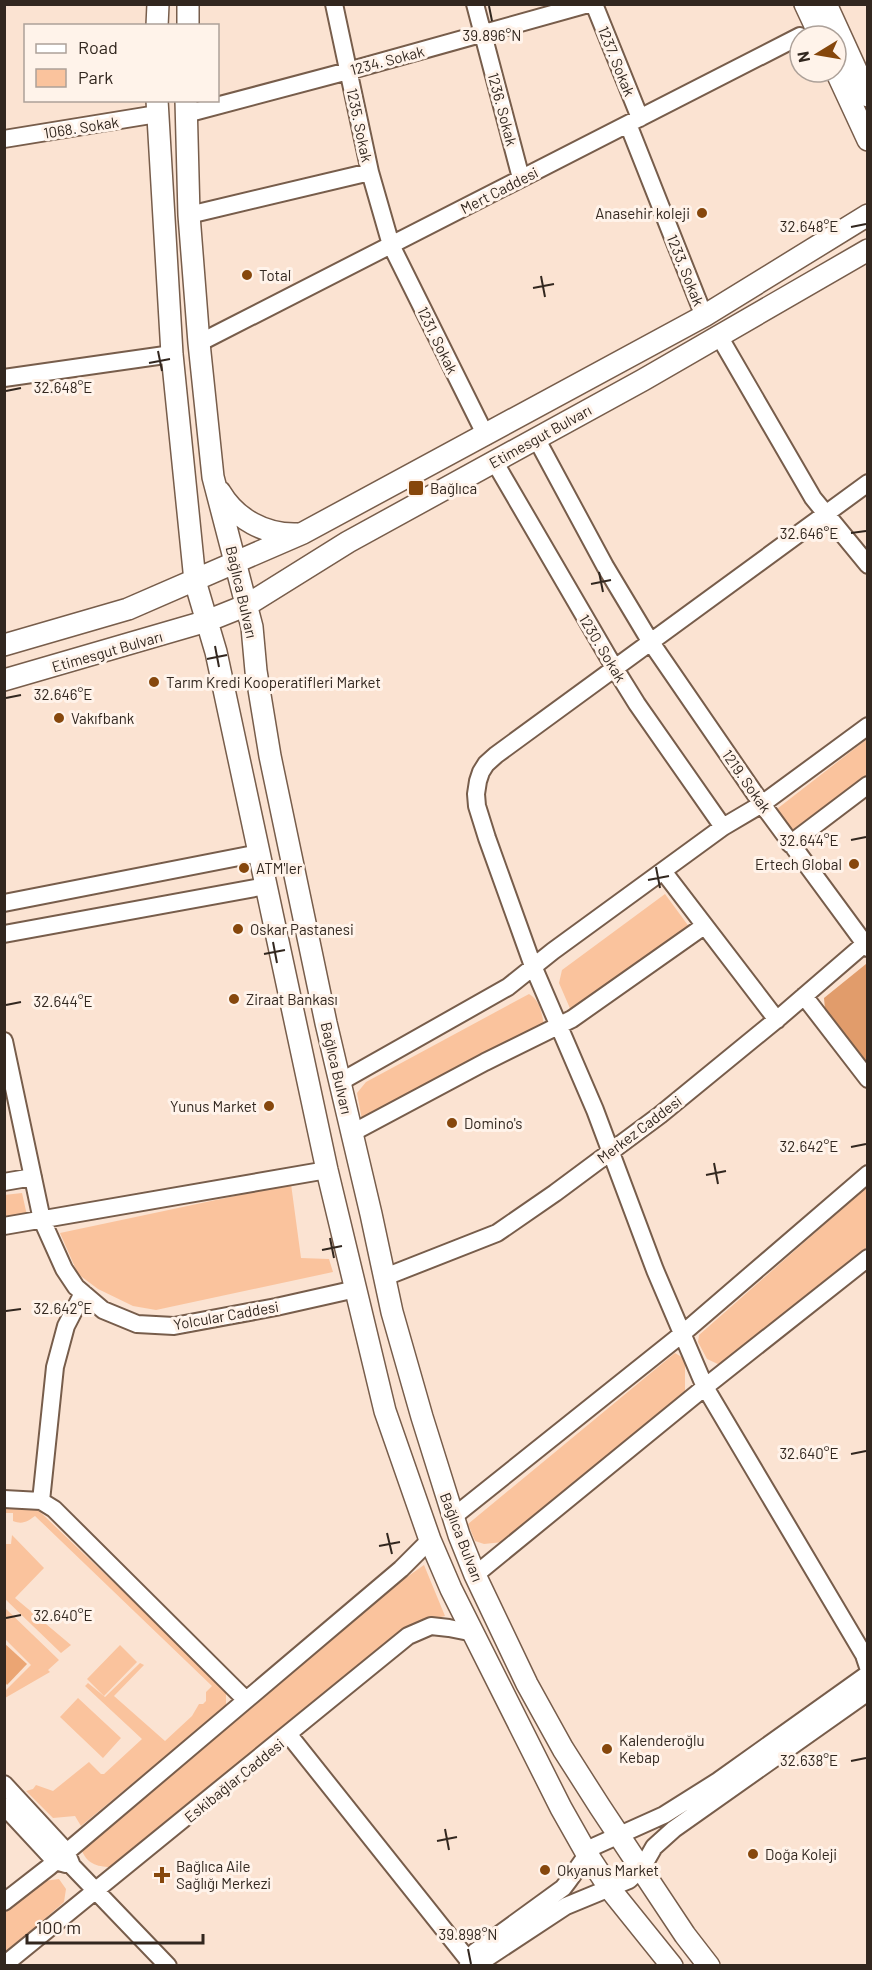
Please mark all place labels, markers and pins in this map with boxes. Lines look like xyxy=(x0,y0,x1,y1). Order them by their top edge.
place label: Anasehir koleji xyxy=(595,204,690,222)
marker: Anasehir koleji xyxy=(695,206,709,220)
place label: Total xyxy=(259,266,291,284)
marker: Total xyxy=(240,268,254,282)
marker: Bağlıca xyxy=(407,479,425,497)
place label: Bağlıca xyxy=(430,479,477,497)
place label: Tarım Kredi Kooperatifleri Market xyxy=(166,673,381,691)
marker: Tarım Kredi Kooperatifleri Market xyxy=(147,675,161,689)
place label: Vakıfbank xyxy=(71,709,135,727)
marker: Vakıfbank xyxy=(52,711,66,725)
place label: Ertech Global xyxy=(755,855,842,873)
marker: Ertech Global xyxy=(847,857,861,871)
place label: ATM'ler xyxy=(256,859,303,877)
marker: ATM'ler xyxy=(237,861,251,875)
place label: Oskar Pastanesi xyxy=(250,920,354,938)
marker: Oskar Pastanesi xyxy=(231,922,245,936)
place label: Ziraat Bankası xyxy=(246,990,338,1008)
marker: Ziraat Bankası xyxy=(227,992,241,1006)
place label: Yunus Market xyxy=(170,1097,257,1115)
marker: Yunus Market xyxy=(262,1099,276,1113)
place label: Domino's xyxy=(464,1114,522,1132)
marker: Domino's xyxy=(445,1116,459,1130)
place label: Kalenderoğlu Kebap xyxy=(619,1731,705,1766)
marker: Kalenderoğlu Kebap xyxy=(600,1742,614,1756)
place label: Doğa Koleji xyxy=(765,1845,837,1863)
marker: Doğa Koleji xyxy=(746,1847,760,1861)
place label: Bağlıca Aile Sağlığı Merkezi xyxy=(176,1857,271,1892)
place label: Okyanus Market xyxy=(557,1861,659,1879)
marker: Okyanus Market xyxy=(538,1863,552,1877)
marker: Bağlıca Aile Sağlığı Merkezi xyxy=(153,1866,171,1884)

